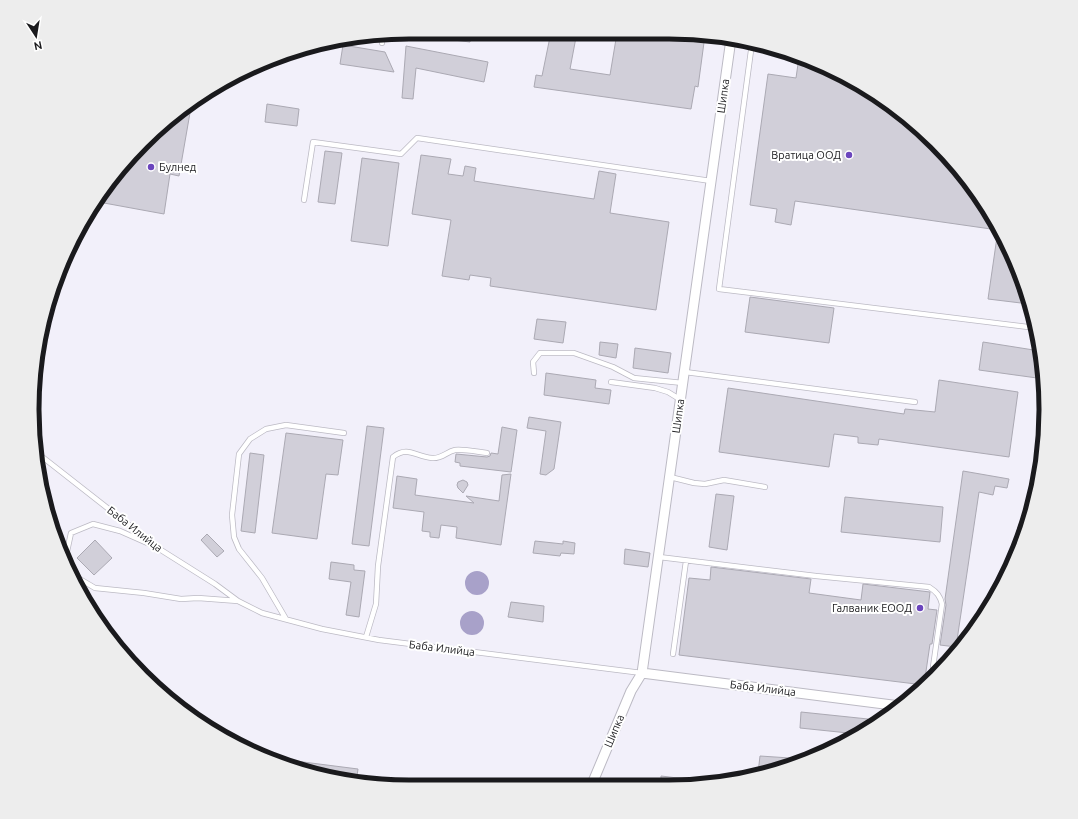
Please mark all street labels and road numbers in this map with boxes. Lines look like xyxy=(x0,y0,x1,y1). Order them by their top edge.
street label: Шипка xyxy=(715,78,731,114)
street label: Шипка xyxy=(670,398,686,434)
street label: Баба Илийца xyxy=(105,504,165,554)
street label: Баба Илийца xyxy=(408,638,476,658)
street label: Баба Илийца xyxy=(729,678,797,698)
street label: Шипка xyxy=(602,713,626,749)

